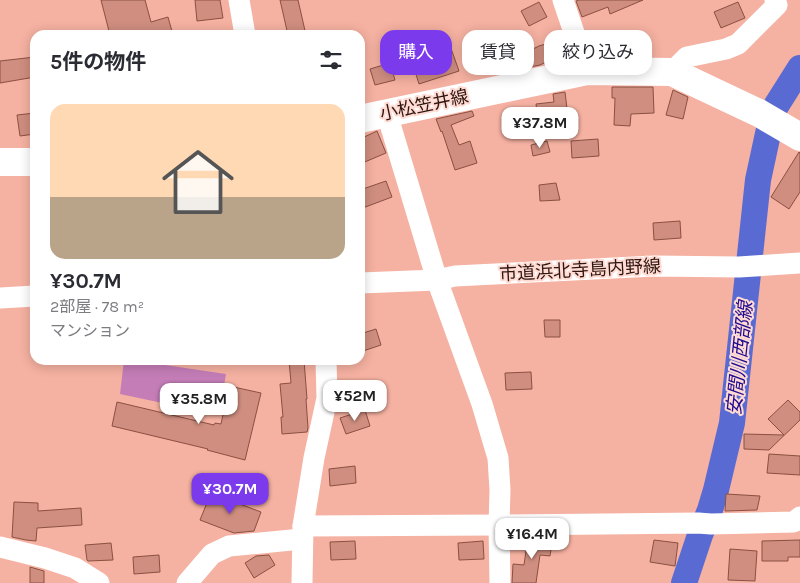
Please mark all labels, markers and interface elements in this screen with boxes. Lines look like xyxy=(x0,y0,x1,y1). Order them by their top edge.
chip: 購入 xyxy=(380,30,452,75)
chip: 賃貸 xyxy=(462,30,534,75)
chip: 絞り込み xyxy=(544,30,652,75)
icon: filters xyxy=(317,46,345,74)
text: 5件の物件 xyxy=(50,50,146,74)
street label: 小松笠井線 xyxy=(378,85,470,125)
pin: ¥37.8M xyxy=(499,106,581,149)
text: ¥37.8M xyxy=(512,113,568,132)
icon: home xyxy=(153,137,243,227)
street label: 市道浜北寺島内野線 xyxy=(499,255,661,285)
text: ¥30.7M xyxy=(50,269,122,293)
text: 2部屋 · 78 m² xyxy=(50,297,144,316)
water label: 安間川西部線 xyxy=(723,298,757,416)
text: マンション xyxy=(50,321,130,340)
pin: ¥52M xyxy=(325,380,385,422)
pin: ¥35.8M xyxy=(158,382,240,425)
text: ¥52M xyxy=(334,386,376,405)
text: ¥35.8M xyxy=(171,389,227,408)
pin: ¥30.7M xyxy=(189,472,271,515)
text: ¥30.7M xyxy=(203,479,257,498)
pin: ¥16.4M xyxy=(491,518,573,560)
text: ¥16.4M xyxy=(506,524,558,543)

